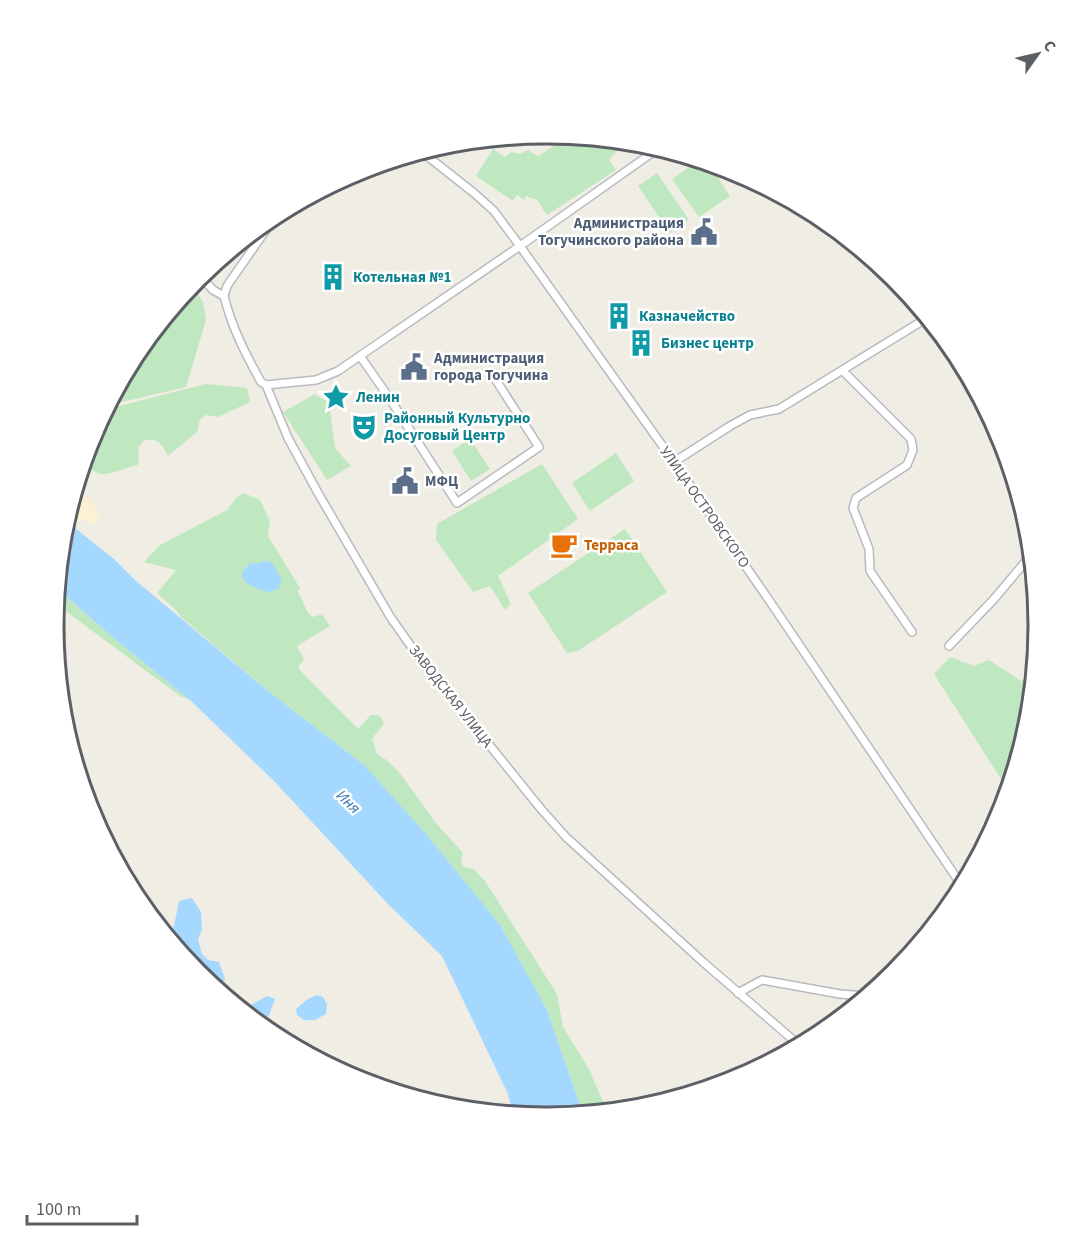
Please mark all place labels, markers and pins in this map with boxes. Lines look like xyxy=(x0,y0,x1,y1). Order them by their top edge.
place label: Администрация Тогучинского района xyxy=(538,213,684,251)
public building icon: Администрация Тогучинского района xyxy=(689,217,719,247)
building icon: Котельная №1 xyxy=(318,262,348,292)
place label: Котельная №1 xyxy=(353,267,451,288)
building icon: Казначейство xyxy=(604,301,634,331)
place label: Казначейство xyxy=(639,306,735,327)
building icon: Бизнес центр xyxy=(626,328,656,358)
place label: Бизнес центр xyxy=(661,333,754,354)
place label: Администрация города Тогучина xyxy=(433,348,548,386)
public building icon: Администрация города Тогучина xyxy=(399,352,429,382)
place icon: Ленин xyxy=(321,382,351,412)
place label: Ленин xyxy=(355,387,400,408)
place label: Районный Культурно Досуговый Центр xyxy=(384,408,530,446)
theatre icon: Районный Культурно Досуговый Центр xyxy=(349,412,379,442)
public building icon: МФЦ xyxy=(390,466,420,496)
place label: МФЦ xyxy=(425,471,458,492)
cafe icon: Терраса xyxy=(549,530,579,560)
place label: Терраса xyxy=(584,535,639,556)

